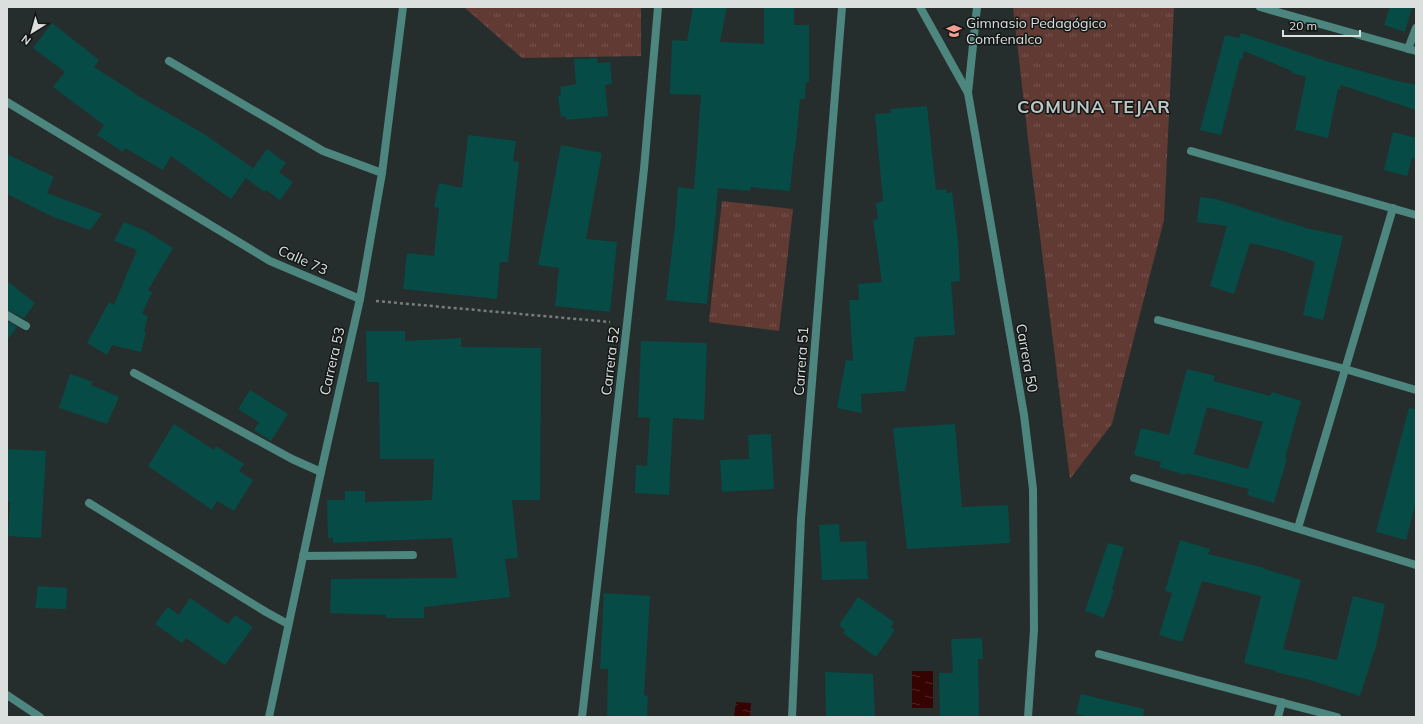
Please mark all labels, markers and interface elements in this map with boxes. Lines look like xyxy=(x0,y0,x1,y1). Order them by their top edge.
north arrow xyxy=(12,12,52,52)
scale bar xyxy=(1283,12,1360,38)
place label: Gimnasio Pedagógico Comfenalco xyxy=(966,14,1107,48)
text: 20 m xyxy=(1289,18,1317,33)
school or university icon: Gimnasio Pedagógico Comfenalco xyxy=(945,22,963,40)
text: N xyxy=(18,32,34,48)
district label: COMUNA TEJAR xyxy=(1017,95,1171,118)
street label: Calle 73 xyxy=(275,241,331,279)
street label: Carrera 50 xyxy=(1012,322,1042,394)
street label: Carrera 53 xyxy=(315,325,349,397)
street label: Carrera 52 xyxy=(597,326,623,396)
street label: Carrera 51 xyxy=(790,326,812,396)

